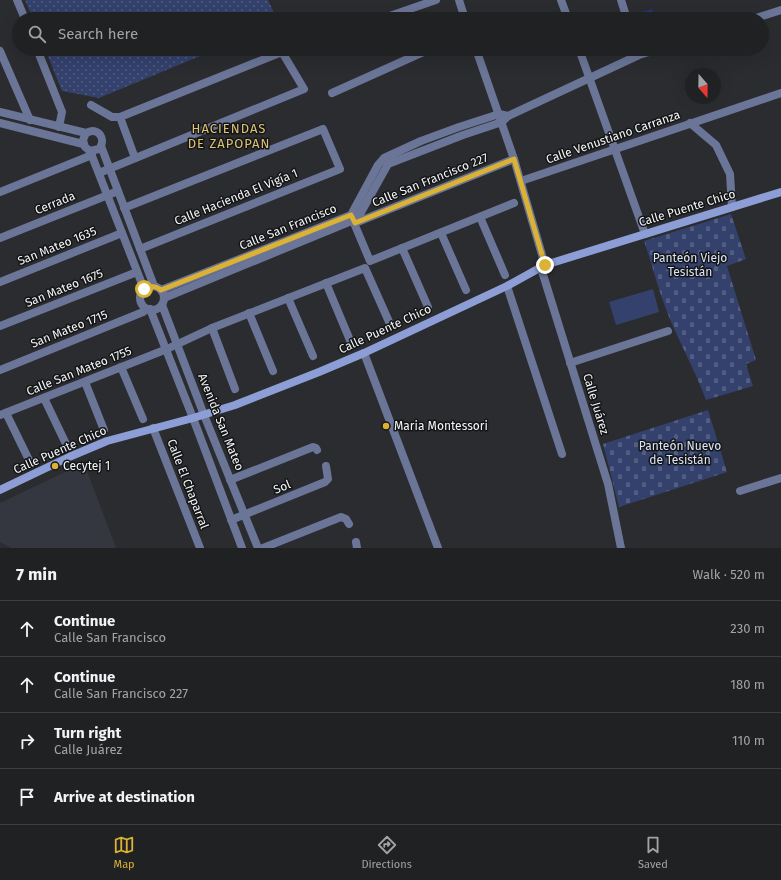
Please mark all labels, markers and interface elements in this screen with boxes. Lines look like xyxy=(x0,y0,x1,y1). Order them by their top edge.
search box xyxy=(12,12,769,56)
icon: search xyxy=(26,23,48,45)
text: Search here xyxy=(58,25,138,43)
north arrow xyxy=(685,68,721,104)
street label: Calle Venustiano Carranza xyxy=(544,107,682,167)
district label: HACIENDAS DE ZAPOPAN xyxy=(188,121,270,151)
street label: Calle San Francisco 227 xyxy=(370,150,490,210)
street label: Calle Hacienda El Vigía 1 xyxy=(172,166,300,228)
street label: Calle Puente Chico xyxy=(637,187,737,229)
street label: Cerrada xyxy=(33,189,77,217)
street label: Calle San Francisco xyxy=(237,201,339,253)
street label: San Mateo 1635 xyxy=(16,224,98,268)
park label: Panteón Viejo Tesistán xyxy=(653,251,727,279)
route end xyxy=(536,256,554,274)
street label: San Mateo 1675 xyxy=(23,266,105,310)
route start xyxy=(135,280,153,298)
street label: Calle Puente Chico xyxy=(337,301,433,357)
street label: San Mateo 1715 xyxy=(29,307,109,351)
street label: Calle San Mateo 1755 xyxy=(24,344,134,398)
street label: Avenida San Mateo xyxy=(195,371,247,473)
street label: Calle Juárez xyxy=(580,372,612,436)
place label: Maria Montessori xyxy=(394,419,488,433)
marker: Maria Montessori xyxy=(381,421,391,431)
street label: Calle Puente Chico xyxy=(11,423,109,477)
street label: Calle El Chaparral xyxy=(164,437,212,531)
park label: Panteón Nuevo de Tesistán xyxy=(639,439,721,467)
place label: Cecytej 1 xyxy=(63,459,110,473)
marker: Cecytej 1 xyxy=(50,461,60,471)
street label: Sol xyxy=(271,477,293,497)
text: 7 min xyxy=(16,564,57,585)
text: Walk · 520 m xyxy=(693,567,765,582)
text: Continue xyxy=(54,612,115,630)
icon: ahead xyxy=(16,618,38,640)
text: 230 m xyxy=(730,621,765,636)
text: Calle San Francisco xyxy=(54,630,166,645)
text: Continue xyxy=(54,668,115,686)
icon: ahead xyxy=(16,674,38,696)
text: 180 m xyxy=(730,677,765,692)
text: Calle San Francisco 227 xyxy=(54,686,188,701)
text: Turn right xyxy=(54,724,121,742)
icon: right xyxy=(16,730,38,752)
text: 110 m xyxy=(732,733,765,748)
text: Calle Juárez xyxy=(54,742,122,757)
icon: arrive xyxy=(16,786,38,808)
text: Arrive at destination xyxy=(54,788,195,806)
tab: Map xyxy=(113,834,135,871)
tab: Directions xyxy=(361,834,412,871)
tab: Saved xyxy=(638,834,668,871)

